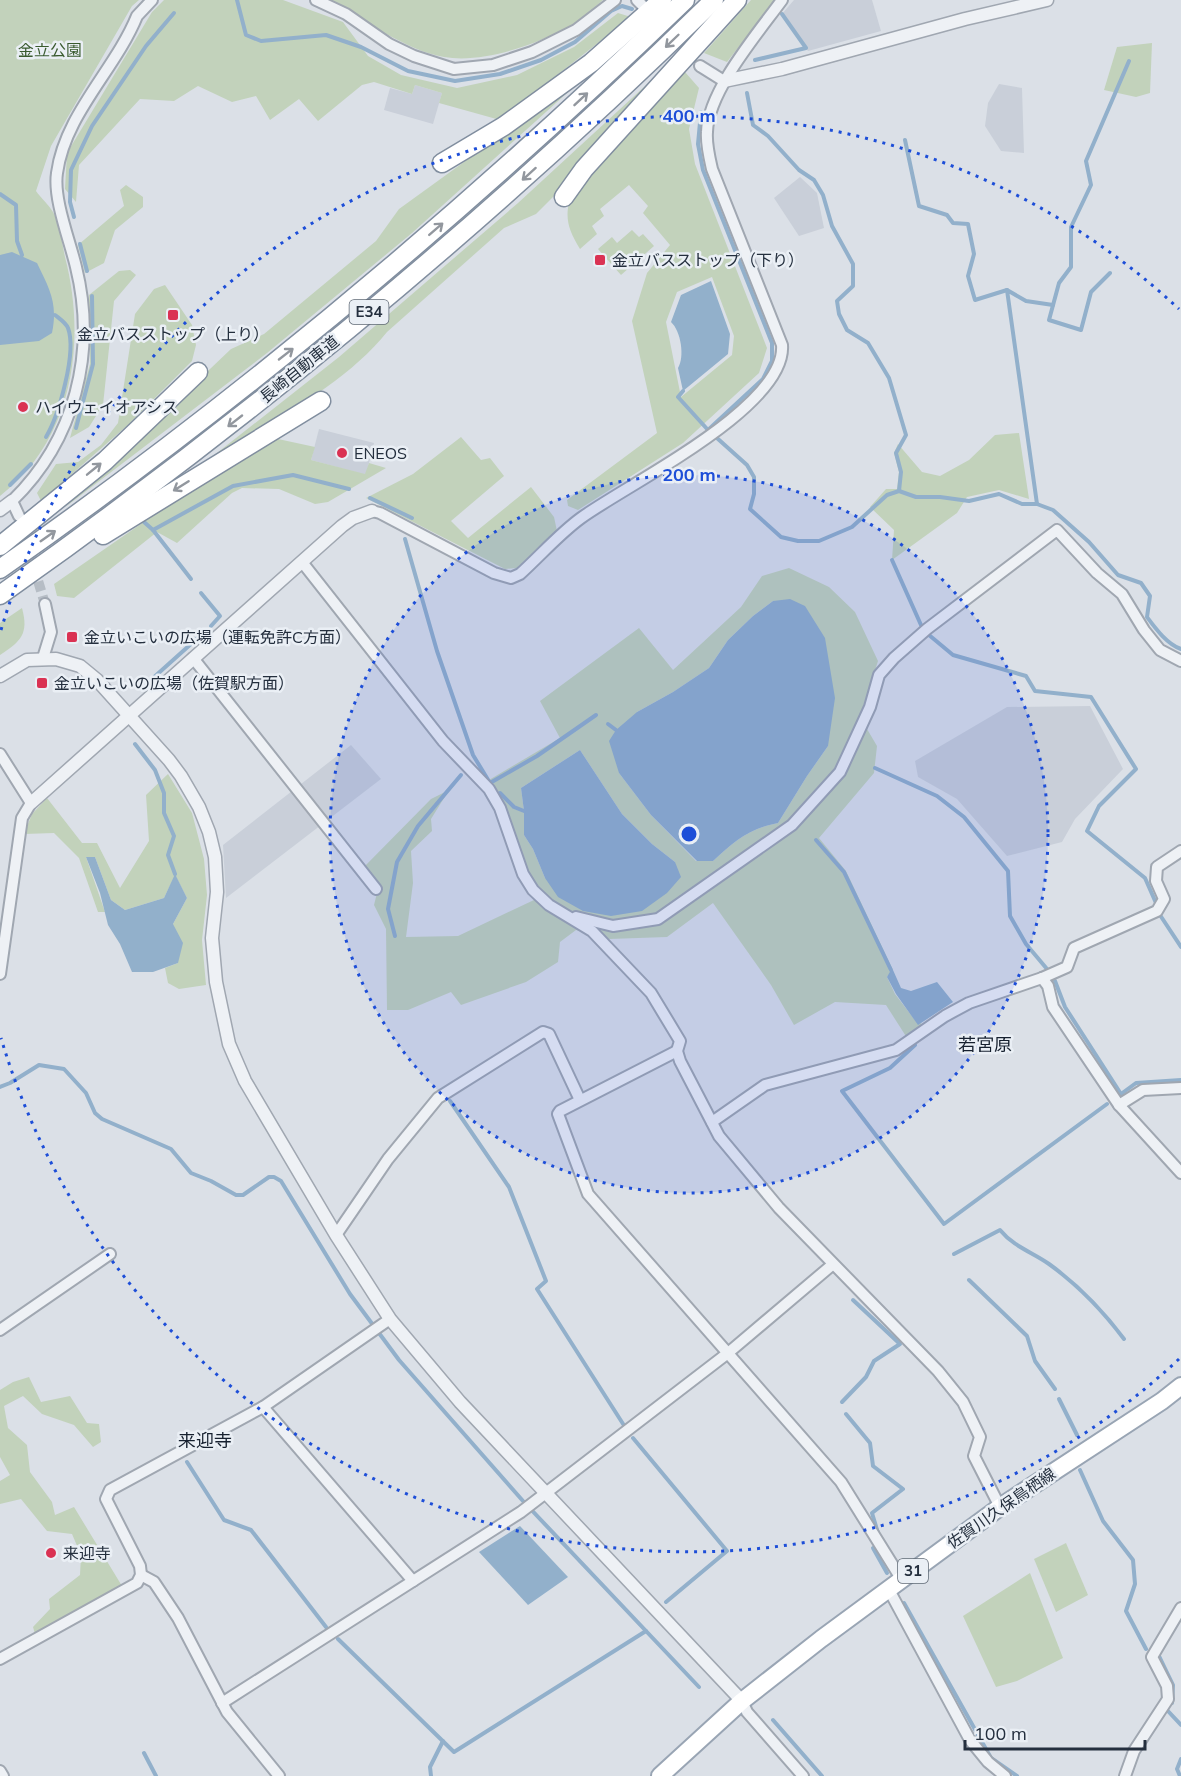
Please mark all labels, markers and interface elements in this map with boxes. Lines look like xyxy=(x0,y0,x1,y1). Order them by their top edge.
one-way arrow xyxy=(664,34,679,48)
park label: 金立公園 xyxy=(18,40,82,60)
one-way arrow xyxy=(574,92,589,106)
text: 400 m xyxy=(662,104,716,127)
one-way arrow xyxy=(522,167,537,181)
one-way arrow xyxy=(428,223,444,237)
place label: 金立バスストップ（下り） xyxy=(612,250,804,270)
marker: 金立バスストップ（下り） xyxy=(593,253,607,267)
road number: E34 xyxy=(350,300,388,324)
marker: 金立バスストップ（上り） xyxy=(166,308,180,322)
place label: 金立バスストップ（上り） xyxy=(77,324,269,344)
street label: 長崎自動車道 xyxy=(255,331,343,407)
one-way arrow xyxy=(278,347,294,360)
place label: ハイウェイオアシス xyxy=(35,397,178,417)
marker: ハイウェイオアシス xyxy=(16,400,30,414)
one-way arrow xyxy=(227,414,243,427)
place label: ENEOS xyxy=(354,443,407,463)
marker: ENEOS xyxy=(335,446,349,460)
one-way arrow xyxy=(86,463,102,476)
text: 200 m xyxy=(662,463,716,486)
one-way arrow xyxy=(173,480,190,493)
one-way arrow xyxy=(39,530,55,542)
place label: 金立いこいの広場（運転免許C方面） xyxy=(84,627,351,647)
marker: 金立いこいの広場（運転免許C方面） xyxy=(65,630,79,644)
place label: 金立いこいの広場（佐賀駅方面） xyxy=(54,673,294,693)
marker: 金立いこいの広場（佐賀駅方面） xyxy=(35,676,49,690)
centre of rings xyxy=(679,824,699,844)
district label: 若宮原 xyxy=(958,1033,1012,1056)
district label: 来迎寺 xyxy=(178,1429,232,1452)
street label: 佐賀川久保鳥栖線 xyxy=(943,1463,1059,1553)
place label: 来迎寺 xyxy=(63,1543,111,1563)
marker: 来迎寺 xyxy=(44,1546,58,1560)
road number: 31 xyxy=(898,1559,928,1583)
scale bar xyxy=(965,1713,1145,1751)
text: 100 m xyxy=(974,1722,1027,1745)

